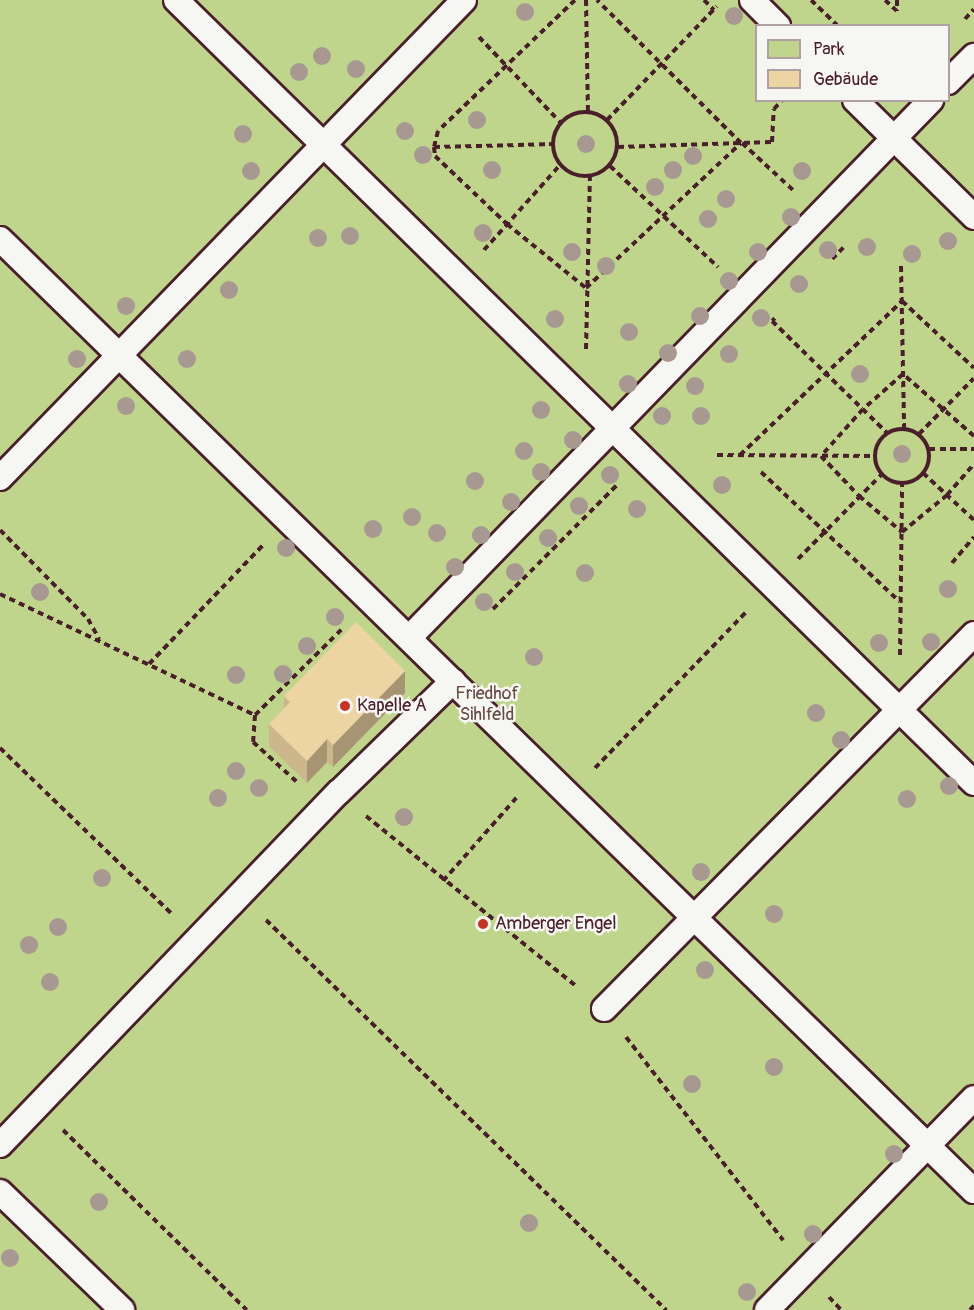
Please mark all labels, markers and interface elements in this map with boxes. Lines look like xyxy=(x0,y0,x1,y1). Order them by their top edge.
legend xyxy=(755,24,950,102)
text: Park xyxy=(813,38,845,61)
text: Gebäude xyxy=(813,68,878,91)
park label: Friedhof Sihlfeld xyxy=(455,684,519,726)
place label: Kapelle A xyxy=(357,695,427,717)
marker: Kapelle A xyxy=(338,699,352,713)
place label: Amberger Engel xyxy=(495,913,616,935)
marker: Amberger Engel xyxy=(476,917,490,931)

